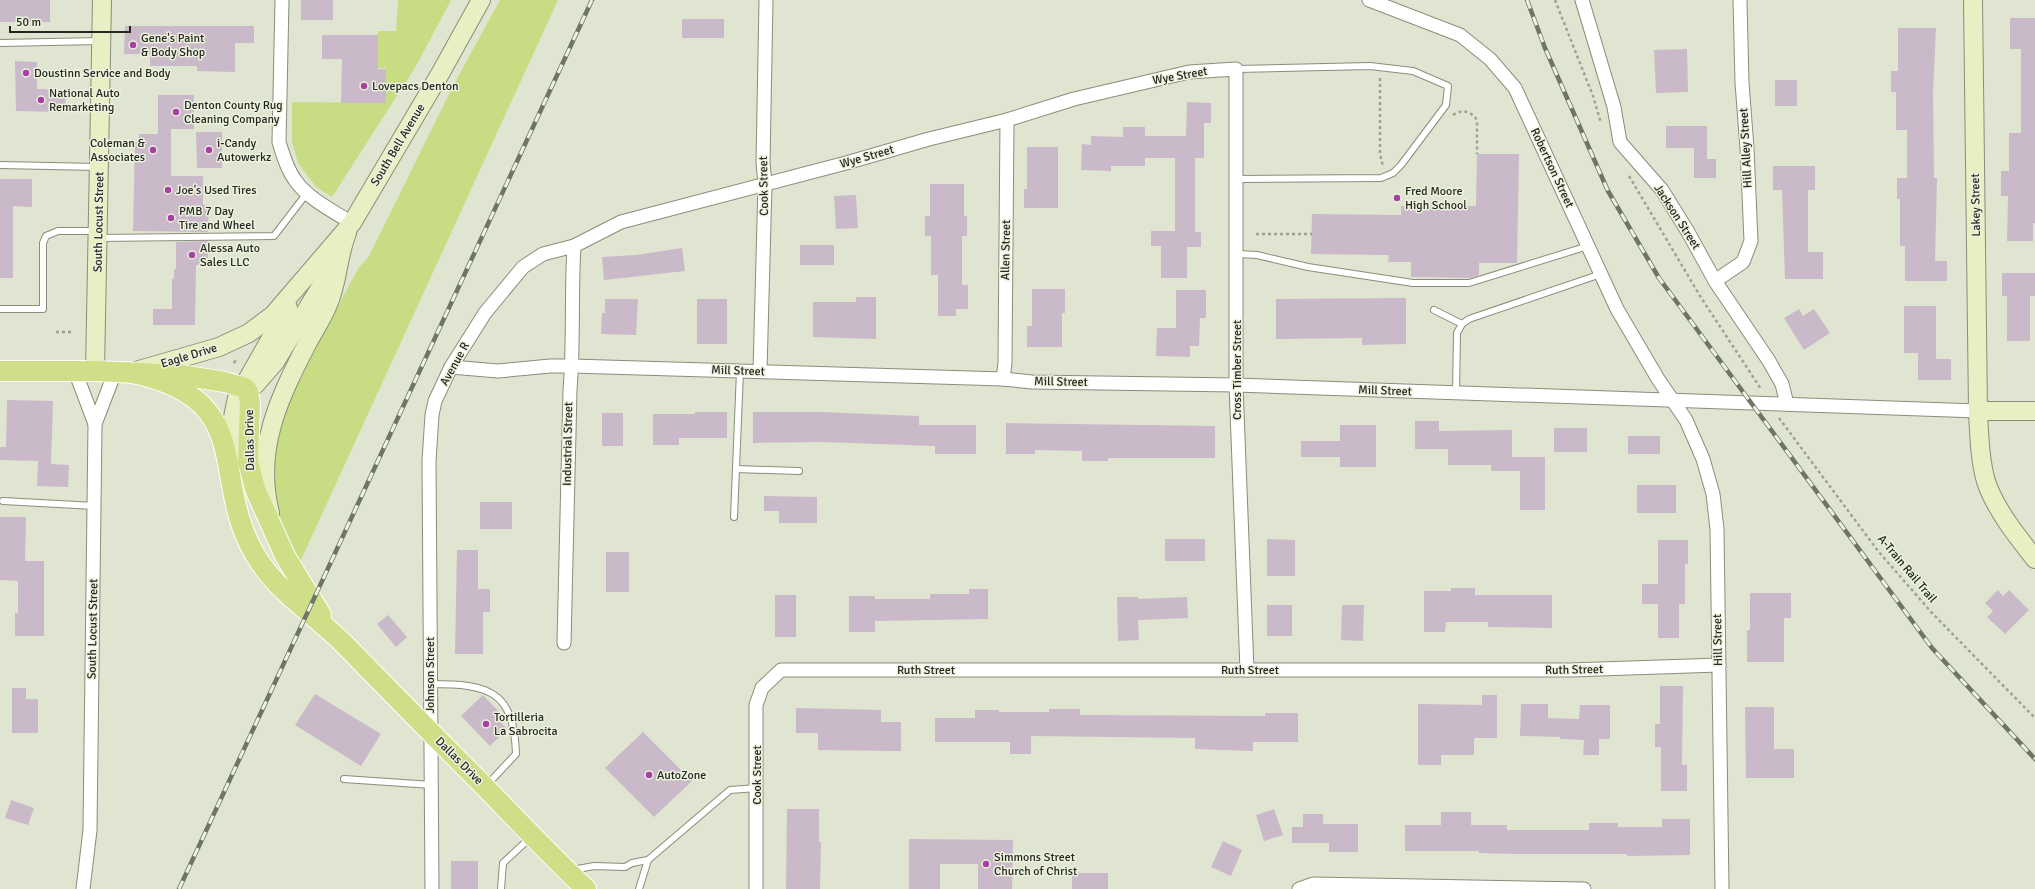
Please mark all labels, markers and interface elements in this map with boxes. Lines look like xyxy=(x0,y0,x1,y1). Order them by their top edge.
scale bar xyxy=(10,8,130,34)
text: 50 m xyxy=(16,15,41,30)
place label: Gene's Paint & Body Shop xyxy=(141,31,205,60)
marker: Gene's Paint & Body Shop xyxy=(128,40,138,50)
street label: Wye Street xyxy=(1151,64,1209,88)
place label: Doustinn Service and Body xyxy=(34,66,171,81)
marker: Doustinn Service and Body xyxy=(21,68,31,78)
place label: Lovepacs Denton xyxy=(372,79,459,94)
marker: Lovepacs Denton xyxy=(359,81,369,91)
place label: National Auto Remarketing xyxy=(49,86,120,115)
marker: National Auto Remarketing xyxy=(36,95,46,105)
place label: Denton County Rug Cleaning Company xyxy=(184,98,283,127)
street label: South Bell Avenue xyxy=(368,101,428,189)
marker: Denton County Rug Cleaning Company xyxy=(171,107,181,117)
street label: Hill Alley Street xyxy=(1736,108,1756,188)
street label: Robertson Street xyxy=(1527,126,1577,210)
place label: Coleman & Associates xyxy=(90,136,146,165)
place label: i-Candy Autowerkz xyxy=(217,136,271,165)
street label: Wye Street xyxy=(838,142,896,172)
marker: Coleman & Associates xyxy=(148,145,158,155)
marker: i-Candy Autowerkz xyxy=(204,145,214,155)
street label: Cook Street xyxy=(756,156,772,216)
street label: South Locust Street xyxy=(91,172,107,272)
street label: Lakey Street xyxy=(1968,173,1984,237)
street label: Jackson Street xyxy=(1650,182,1704,252)
place label: Joe's Used Tires xyxy=(176,183,257,198)
place label: Fred Moore High School xyxy=(1405,184,1467,213)
marker: Joe's Used Tires xyxy=(163,185,173,195)
marker: Fred Moore High School xyxy=(1392,193,1402,203)
place label: PMB 7 Day Tire and Wheel xyxy=(179,204,255,233)
marker: PMB 7 Day Tire and Wheel xyxy=(166,213,176,223)
street label: Allen Street xyxy=(998,220,1014,280)
place label: Alessa Auto Sales LLC xyxy=(200,241,260,270)
marker: Alessa Auto Sales LLC xyxy=(187,250,197,260)
street label: Cross Timber Street xyxy=(1230,320,1245,420)
street label: Eagle Drive xyxy=(159,340,219,372)
street label: Avenue R xyxy=(437,340,473,388)
street label: Mill Street xyxy=(711,363,765,379)
street label: Mill Street xyxy=(1034,374,1088,390)
street label: Mill Street xyxy=(1358,383,1412,399)
street label: Industrial Street xyxy=(560,402,576,486)
street label: Dallas Drive xyxy=(242,409,258,471)
street label: A-Train Rail Trail xyxy=(1874,532,1940,606)
street label: South Locust Street xyxy=(85,579,101,679)
street label: Hill Street xyxy=(1710,614,1726,666)
street label: Johnson Street xyxy=(423,637,438,713)
street label: Ruth Street xyxy=(1545,662,1603,678)
street label: Ruth Street xyxy=(897,663,955,678)
street label: Ruth Street xyxy=(1221,663,1279,678)
place label: Tortilleria La Sabrocita xyxy=(494,710,558,739)
marker: Tortilleria La Sabrocita xyxy=(481,719,491,729)
street label: Dallas Drive xyxy=(432,734,486,788)
street label: Cook Street xyxy=(750,745,765,805)
place label: AutoZone xyxy=(657,768,706,783)
marker: AutoZone xyxy=(644,770,654,780)
place label: Simmons Street Church of Christ xyxy=(994,850,1077,879)
marker: Simmons Street Church of Christ xyxy=(981,859,991,869)

